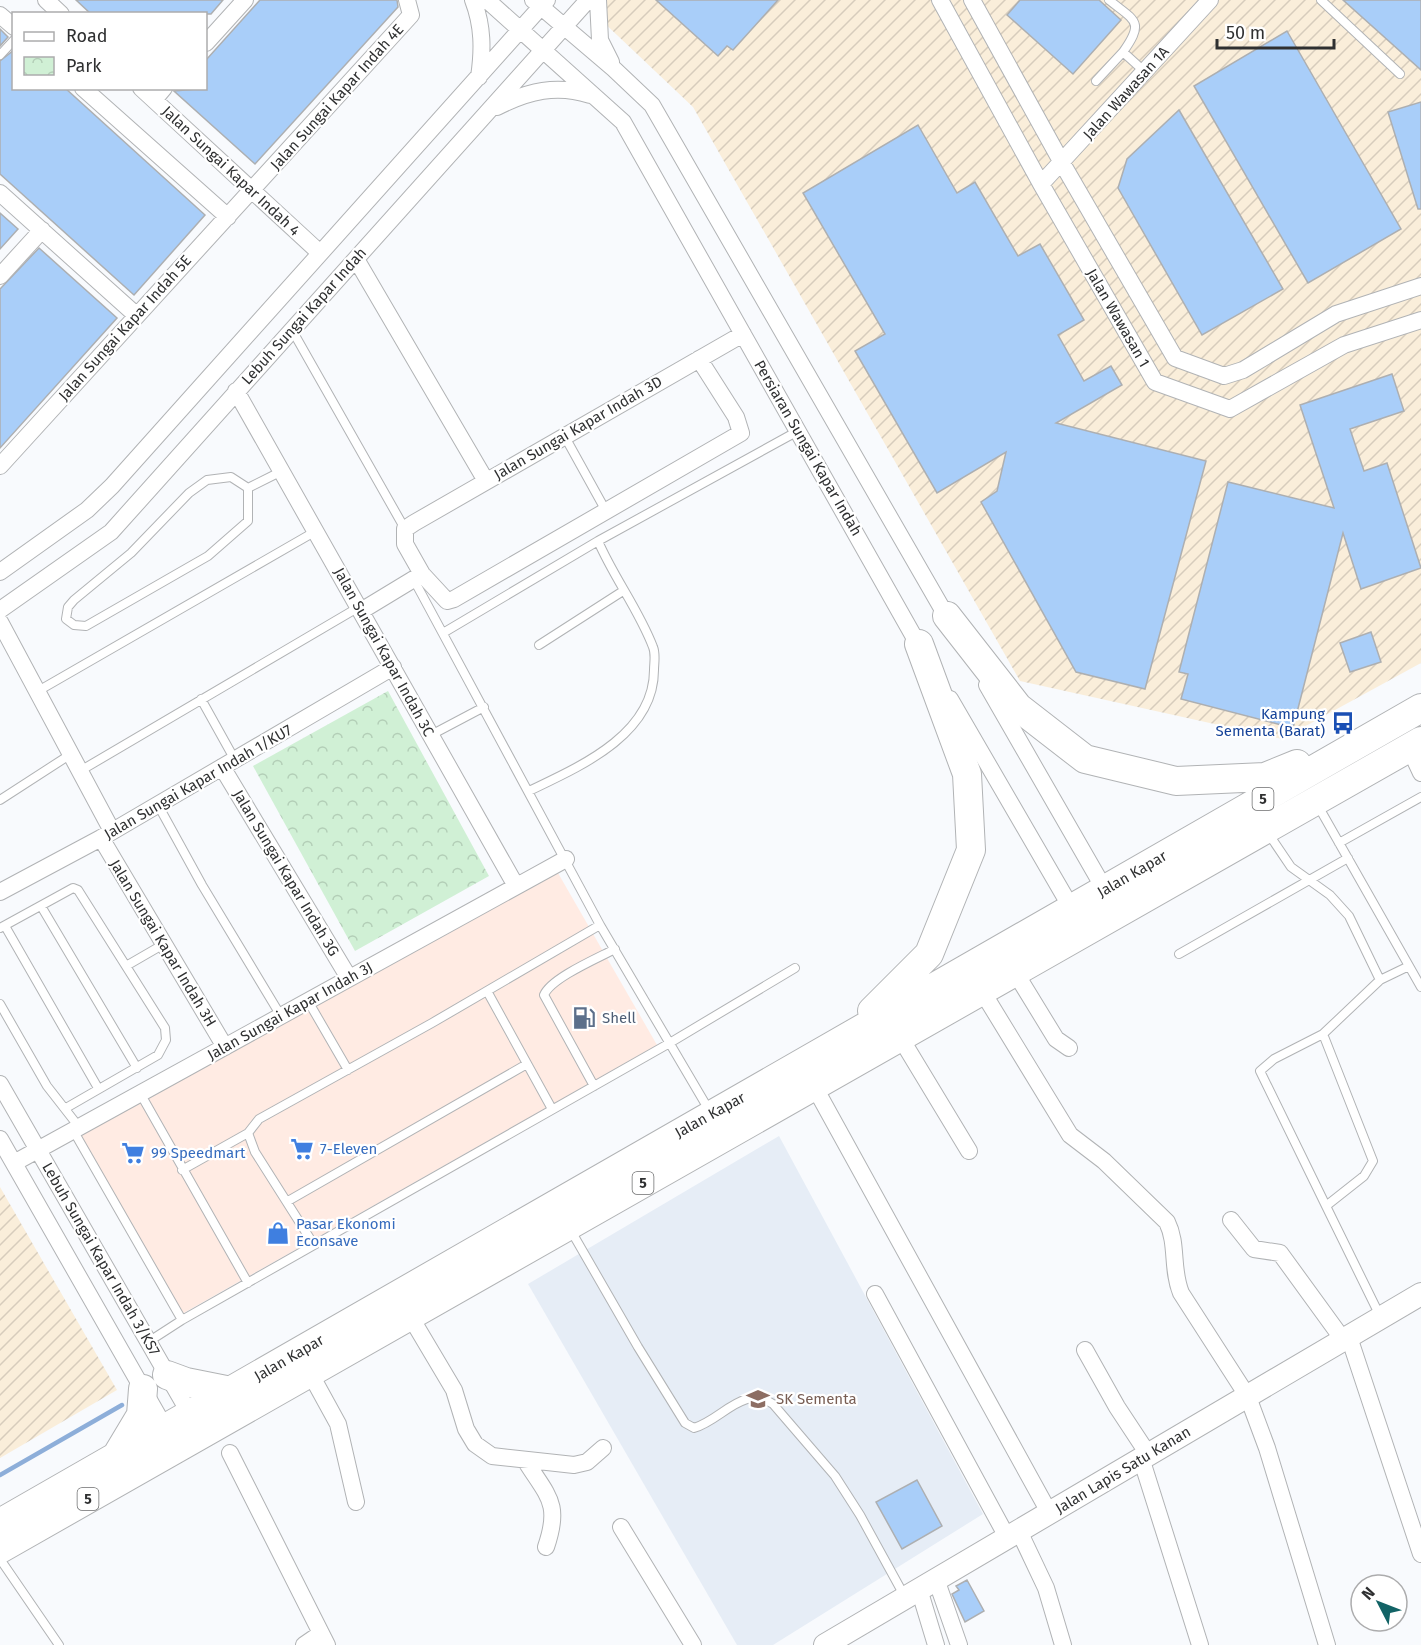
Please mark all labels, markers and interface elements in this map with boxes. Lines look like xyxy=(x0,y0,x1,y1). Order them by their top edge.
legend xyxy=(12,12,207,90)
scale bar xyxy=(1217,12,1334,50)
street label: Jalan Sungai Kapar Indah 4E xyxy=(267,20,407,174)
text: 50 m xyxy=(1226,22,1265,44)
text: Road xyxy=(66,25,108,47)
street label: Jalan Wawasan 1A xyxy=(1079,42,1173,143)
text: Park xyxy=(66,55,102,77)
street label: Jalan Sungai Kapar Indah 4 xyxy=(158,102,304,240)
street label: Lebuh Sungai Kapar Indah xyxy=(238,244,370,388)
street label: Jalan Sungai Kapar Indah 5E xyxy=(55,252,195,404)
street label: Jalan Wawasan 1 xyxy=(1083,266,1153,370)
street label: Persiaran Sungai Kapar Indah xyxy=(750,357,866,539)
street label: Jalan Sungai Kapar Indah 3D xyxy=(491,372,665,484)
street label: Jalan Sungai Kapar Indah 3C xyxy=(330,565,438,740)
place label: Kampung Sementa (Barat) xyxy=(1216,705,1325,740)
bus stop icon: Kampung Sementa (Barat) xyxy=(1330,710,1356,736)
street label: Jalan Sungai Kapar Indah 1/KU7 xyxy=(101,721,295,843)
street label: Jalan Sungai Kapar Indah 3G xyxy=(229,786,343,960)
road number: 5 xyxy=(1252,788,1274,810)
street label: Jalan Kapar xyxy=(1094,847,1170,901)
street label: Jalan Sungai Kapar Indah 3H xyxy=(106,856,220,1030)
street label: Jalan Sungai Kapar Indah 3J xyxy=(204,958,376,1064)
fuel station icon: Shell xyxy=(571,1005,597,1031)
place label: Shell xyxy=(602,1009,637,1027)
street label: Jalan Kapar xyxy=(672,1088,748,1142)
supermarket icon: 7-Eleven xyxy=(289,1136,315,1162)
supermarket icon: 99 Speedmart xyxy=(120,1140,146,1166)
place label: 7-Eleven xyxy=(320,1140,377,1158)
place label: 99 Speedmart xyxy=(151,1144,246,1162)
street label: Lebuh Sungai Kapar Indah 3/KS7 xyxy=(38,1159,164,1359)
road number: 5 xyxy=(632,1172,654,1194)
place label: Pasar Ekonomi Econsave xyxy=(296,1215,396,1250)
shop icon: Pasar Ekonomi Econsave xyxy=(265,1220,291,1246)
street label: Jalan Kapar xyxy=(251,1331,327,1385)
school or university icon: SK Sementa xyxy=(745,1386,771,1412)
place label: SK Sementa xyxy=(776,1390,857,1408)
street label: Jalan Lapis Satu Kanan xyxy=(1052,1422,1194,1518)
road number: 5 xyxy=(78,1488,98,1510)
north arrow xyxy=(1349,1573,1409,1633)
text: N xyxy=(1358,1583,1379,1604)

